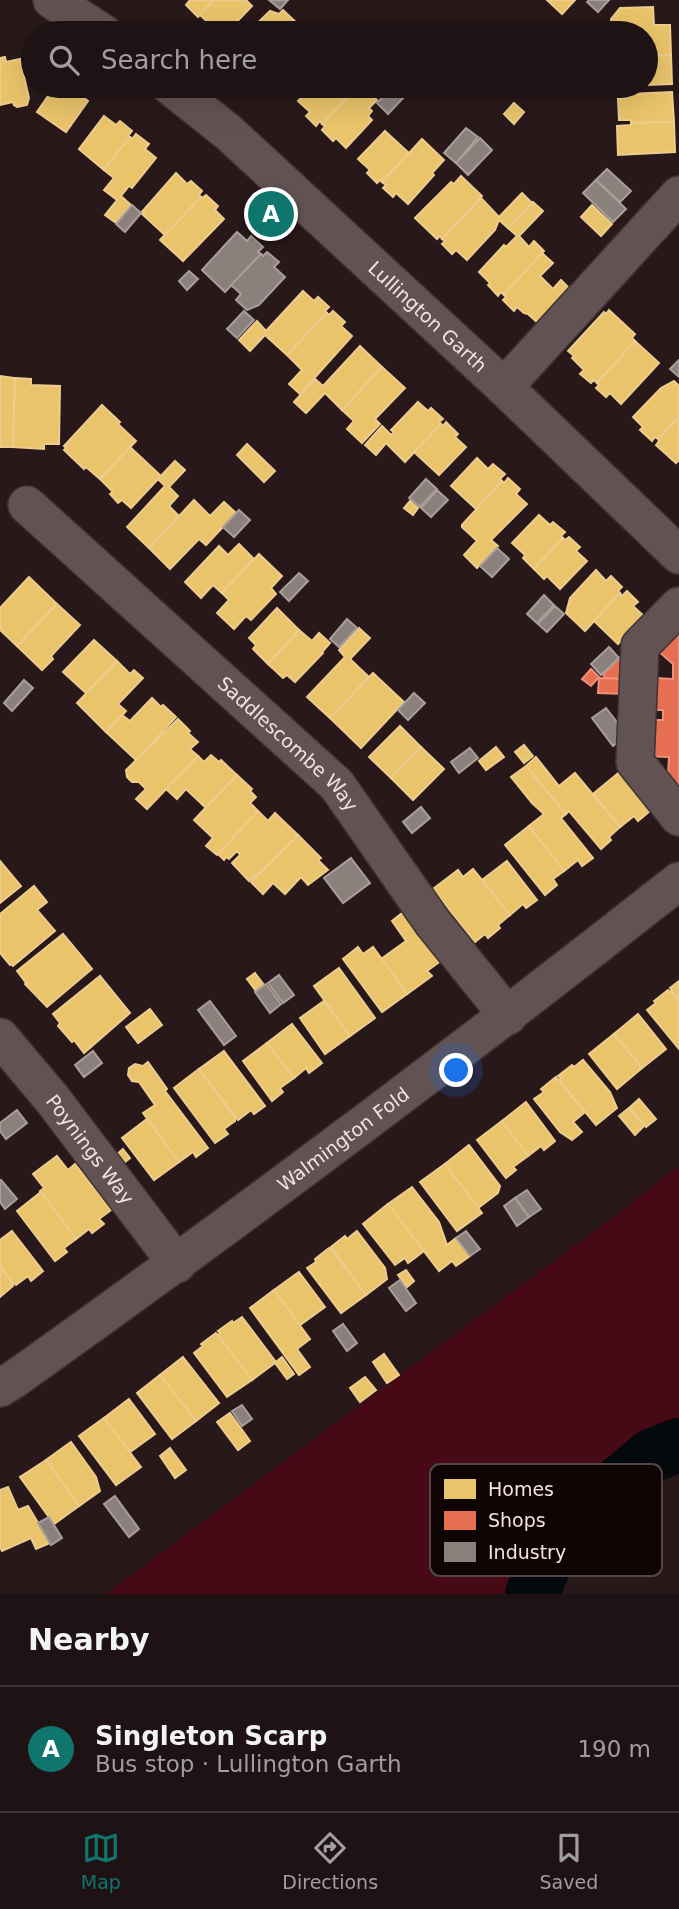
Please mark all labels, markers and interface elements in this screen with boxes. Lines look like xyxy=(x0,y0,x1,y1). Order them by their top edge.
search box xyxy=(21,21,658,98)
icon: search xyxy=(45,41,83,79)
text: Search here xyxy=(101,45,257,75)
pin: A xyxy=(248,188,294,240)
street label: Lullington Garth xyxy=(364,257,491,377)
street label: Saddlescombe Way xyxy=(213,672,363,815)
your location xyxy=(439,1053,473,1087)
street label: Walmington Fold xyxy=(273,1083,413,1195)
street label: Poynings Way xyxy=(42,1090,139,1208)
legend xyxy=(430,1464,662,1576)
text: Homes xyxy=(488,1478,554,1500)
text: Shops xyxy=(488,1509,546,1531)
text: Industry xyxy=(488,1541,566,1563)
text: Nearby xyxy=(28,1622,150,1657)
text: Singleton Scarp xyxy=(95,1721,327,1751)
text: A xyxy=(42,1736,60,1762)
text: 190 m xyxy=(577,1736,651,1762)
text: Bus stop · Lullington Garth xyxy=(95,1751,402,1777)
tab: Map xyxy=(81,1829,121,1893)
tab: Directions xyxy=(282,1829,378,1893)
tab: Saved xyxy=(540,1829,598,1893)

